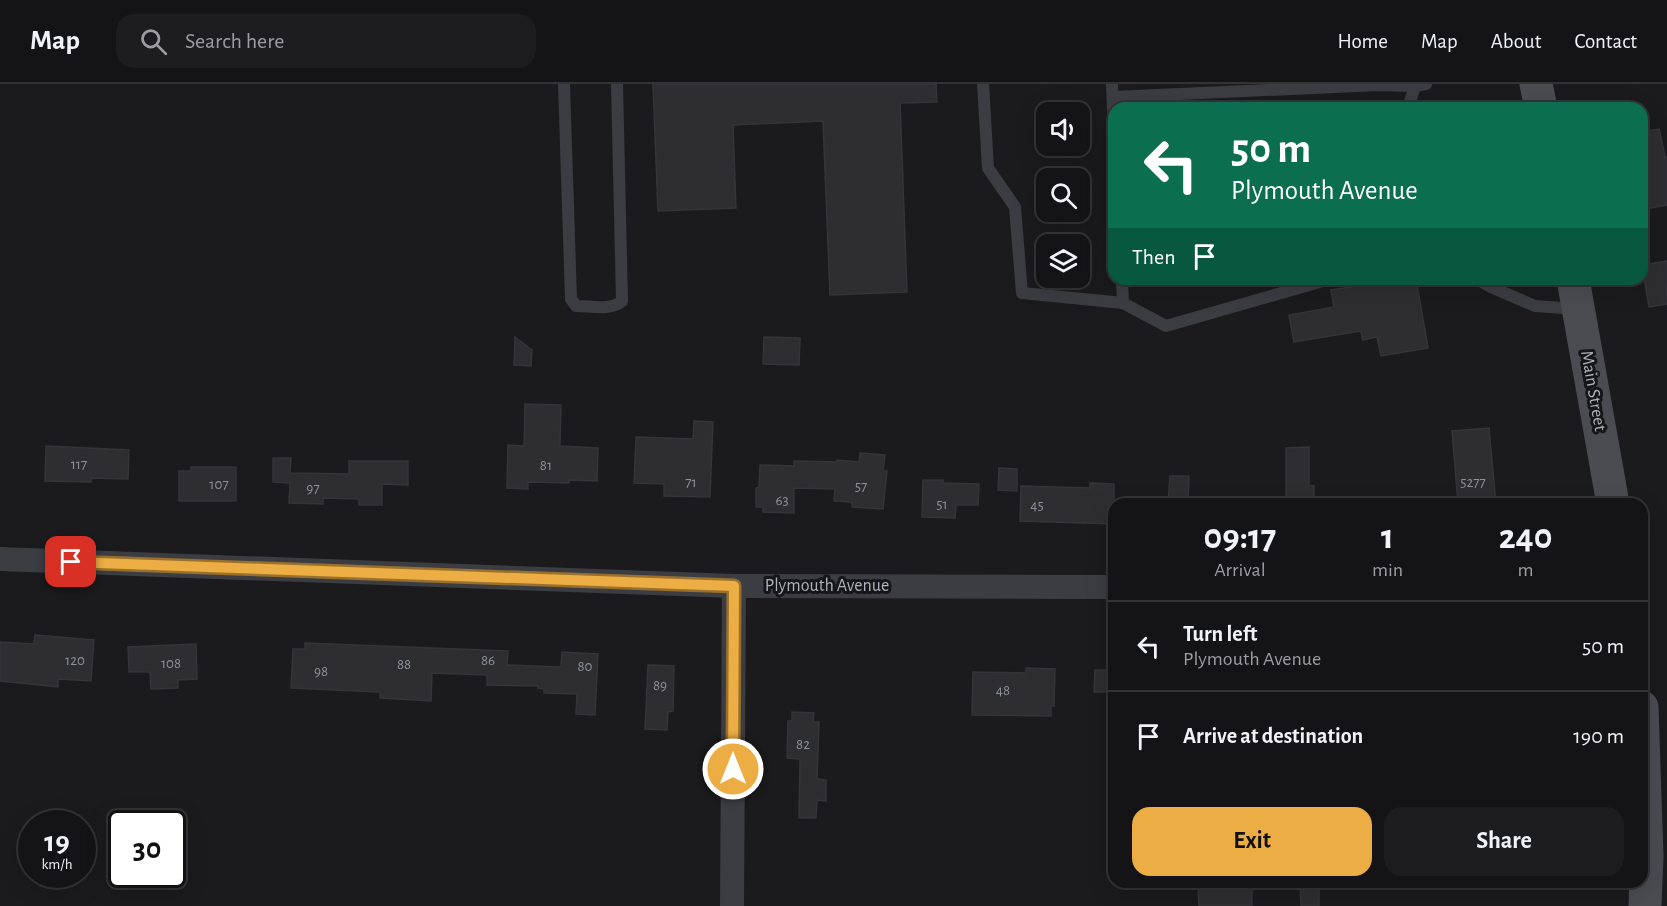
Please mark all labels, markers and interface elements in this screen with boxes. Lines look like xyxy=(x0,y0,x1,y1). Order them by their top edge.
search box xyxy=(116,14,536,68)
icon: search xyxy=(137,25,170,58)
text: Map xyxy=(30,27,80,55)
text: Search here xyxy=(185,30,284,52)
text: Home xyxy=(1337,31,1388,52)
text: Map xyxy=(1421,31,1458,52)
text: About xyxy=(1491,31,1541,52)
text: Contact xyxy=(1574,31,1637,52)
map controls xyxy=(1036,102,1090,288)
button: sound xyxy=(1036,102,1090,156)
icon: left xyxy=(1132,126,1210,204)
text: 50 m xyxy=(1231,128,1311,170)
button: search xyxy=(1036,168,1090,222)
text: Plymouth Avenue xyxy=(1231,177,1418,204)
button: layers xyxy=(1036,234,1090,288)
icon: arrive xyxy=(1188,240,1221,273)
text: Then xyxy=(1132,246,1176,268)
street label: Main Street xyxy=(1577,349,1609,433)
house number: 117 xyxy=(71,457,87,472)
house number: 81 xyxy=(540,458,552,473)
house number: 71 xyxy=(685,475,697,490)
house number: 5277 xyxy=(1460,475,1486,490)
house number: 107 xyxy=(209,477,229,492)
house number: 57 xyxy=(855,479,867,494)
house number: 97 xyxy=(306,481,320,496)
house number: 63 xyxy=(775,493,789,508)
house number: 51 xyxy=(936,497,948,512)
house number: 45 xyxy=(1030,498,1044,513)
text: 09:17 xyxy=(1204,519,1276,555)
text: 1 xyxy=(1381,519,1394,555)
text: 240 xyxy=(1499,519,1552,555)
pin xyxy=(45,536,96,587)
icon: arrive xyxy=(54,545,87,578)
text: Arrival xyxy=(1214,560,1266,580)
text: min xyxy=(1372,560,1403,580)
text: m xyxy=(1518,560,1534,580)
street label: Plymouth Avenue xyxy=(765,577,889,595)
text: Turn left xyxy=(1183,623,1257,645)
icon: left xyxy=(1132,630,1165,663)
text: 50 m xyxy=(1582,635,1624,657)
text: Plymouth Avenue xyxy=(1183,649,1321,669)
house number: 120 xyxy=(65,653,85,668)
house number: 86 xyxy=(481,653,495,668)
house number: 108 xyxy=(161,656,181,671)
house number: 88 xyxy=(397,657,411,672)
house number: 80 xyxy=(577,659,593,674)
house number: 98 xyxy=(314,664,328,679)
house number: 89 xyxy=(653,678,667,693)
house number: 48 xyxy=(996,683,1010,698)
icon: arrive xyxy=(1132,720,1165,753)
text: Arrive at destination xyxy=(1183,725,1363,747)
text: 190 m xyxy=(1573,725,1624,747)
position arrow xyxy=(701,737,765,801)
house number: 82 xyxy=(796,737,810,752)
button: Exit xyxy=(1132,807,1372,876)
button: Share xyxy=(1384,807,1624,876)
speed limit sign: 30 xyxy=(108,810,186,888)
text: 19 xyxy=(44,827,70,857)
text: km/h xyxy=(42,857,72,872)

